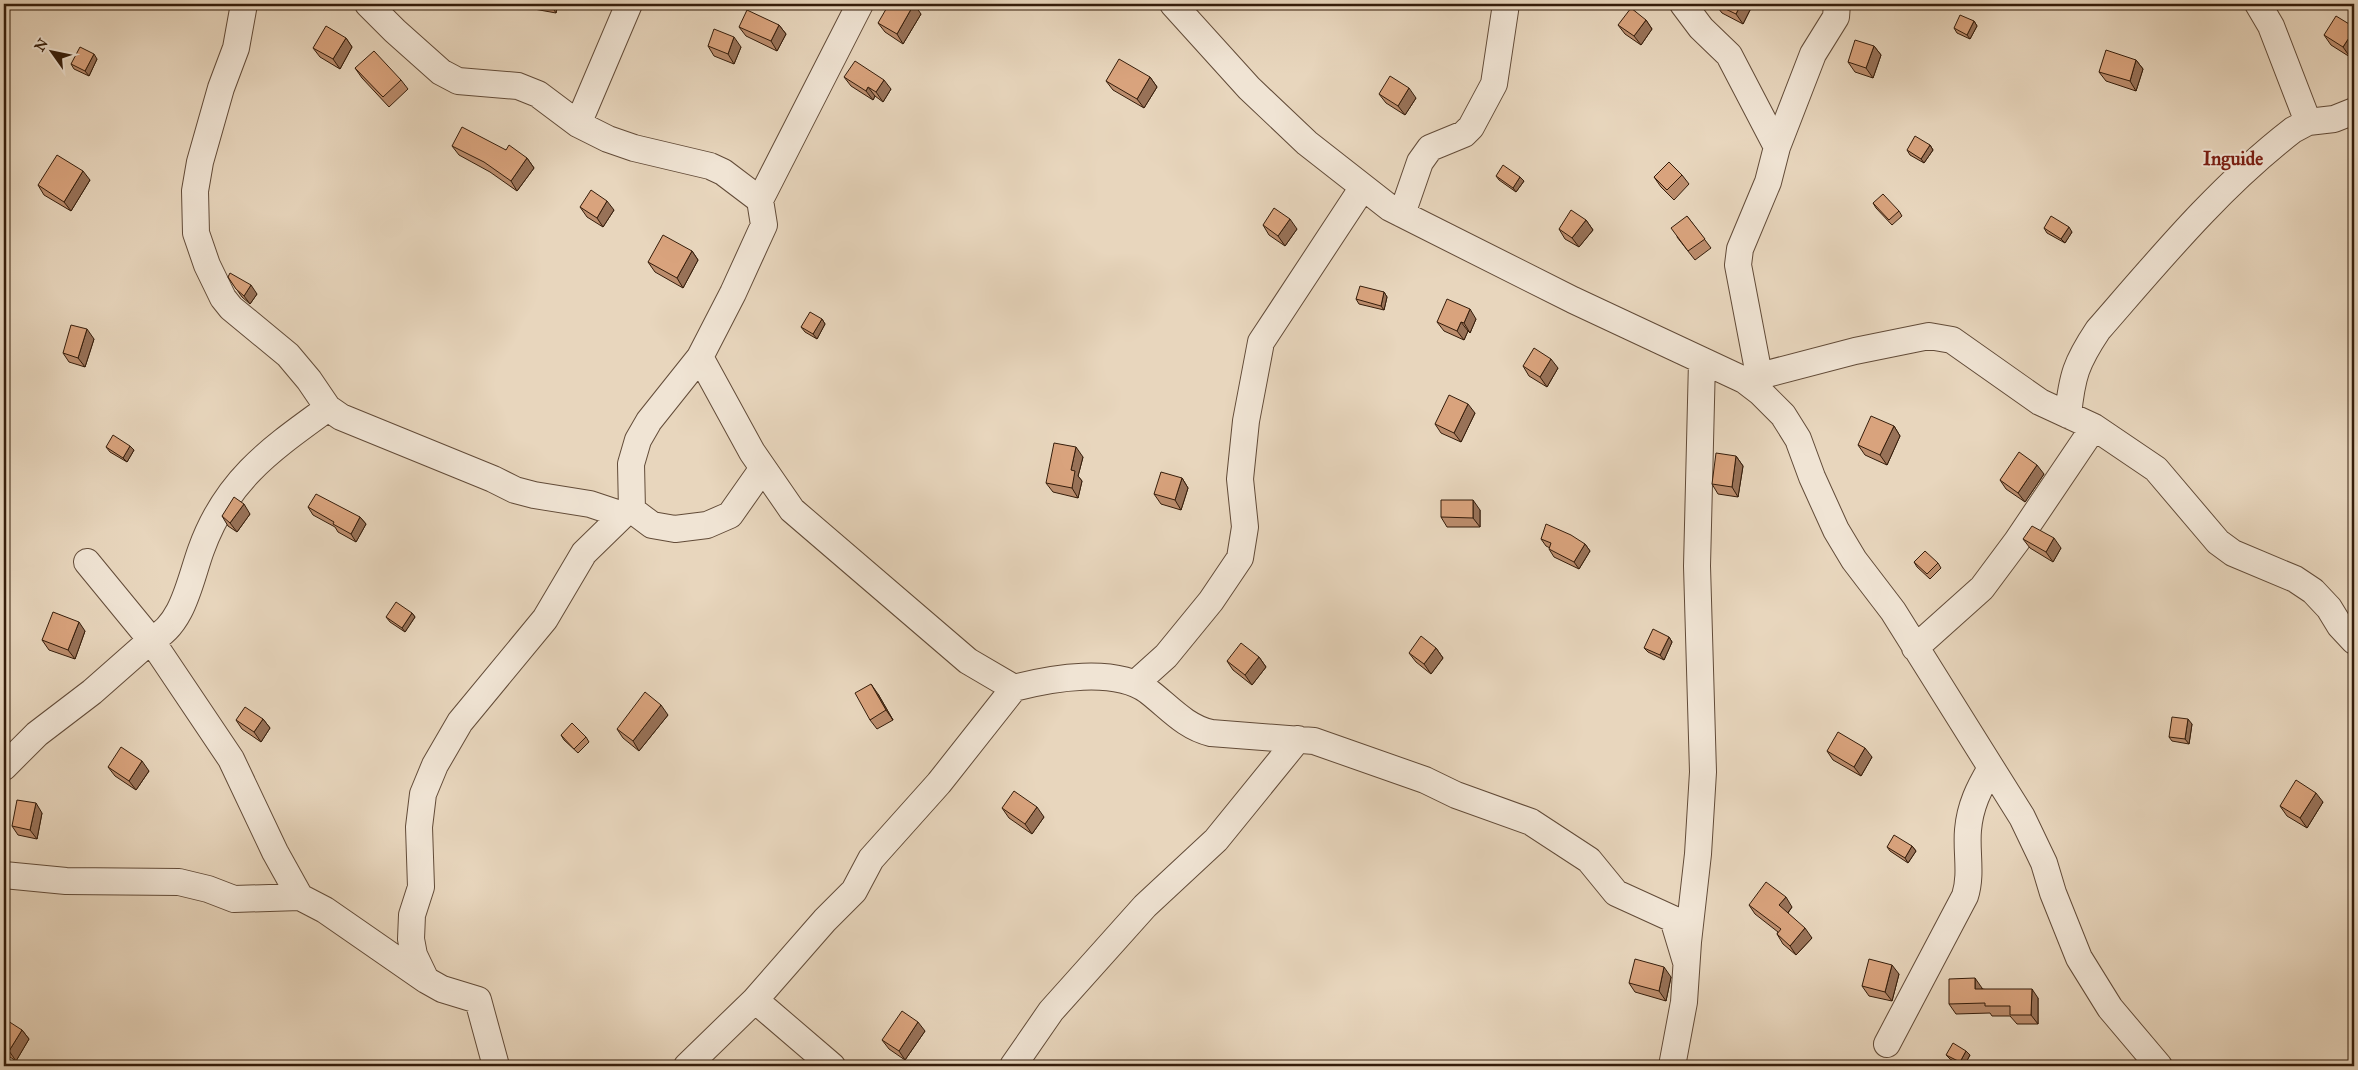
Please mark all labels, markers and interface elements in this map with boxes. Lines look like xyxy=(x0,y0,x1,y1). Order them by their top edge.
north arrow xyxy=(28,28,78,78)
text: N xyxy=(31,35,52,55)
district label: Inguide xyxy=(2203,147,2263,171)

